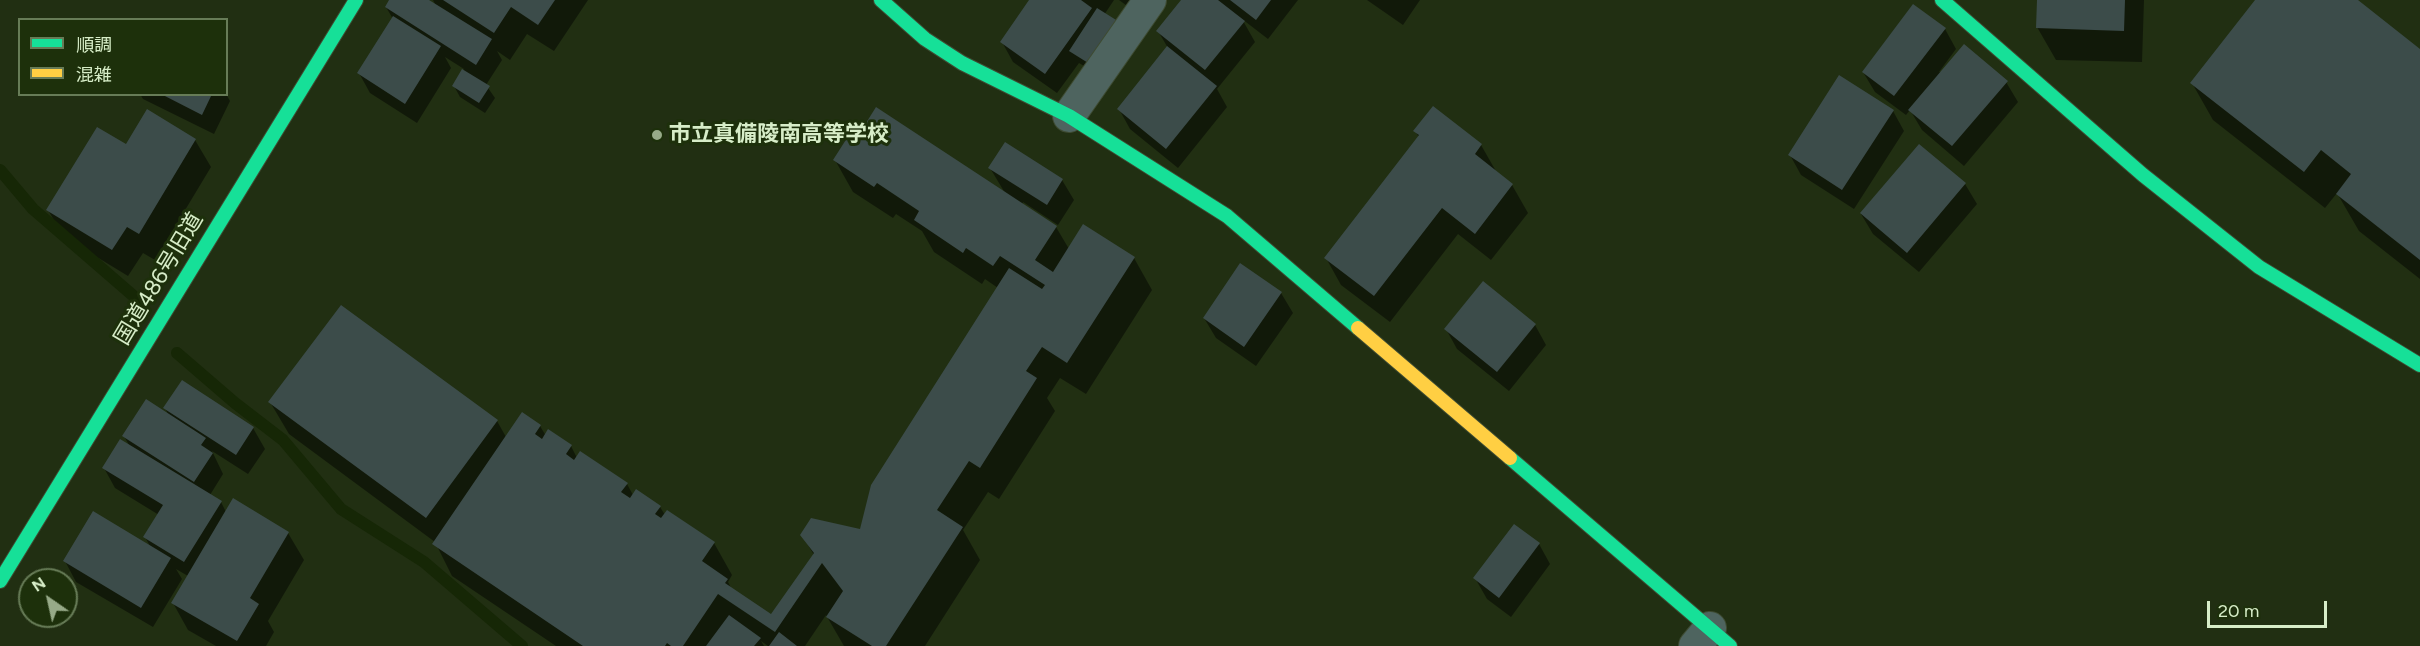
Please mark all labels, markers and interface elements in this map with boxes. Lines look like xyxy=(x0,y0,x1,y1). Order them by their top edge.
legend xyxy=(18,18,228,96)
text: 順調 xyxy=(76,34,112,56)
text: 混雑 xyxy=(76,64,112,86)
place label: 市立真備陵南高等学校 xyxy=(669,122,889,148)
marker: 市立真備陵南高等学校 xyxy=(650,128,664,142)
street label: 国道486号旧道 xyxy=(109,208,209,350)
north arrow xyxy=(18,568,78,628)
text: N xyxy=(28,573,49,596)
scale bar xyxy=(2210,589,2330,627)
text: 20 m xyxy=(2218,600,2259,622)

